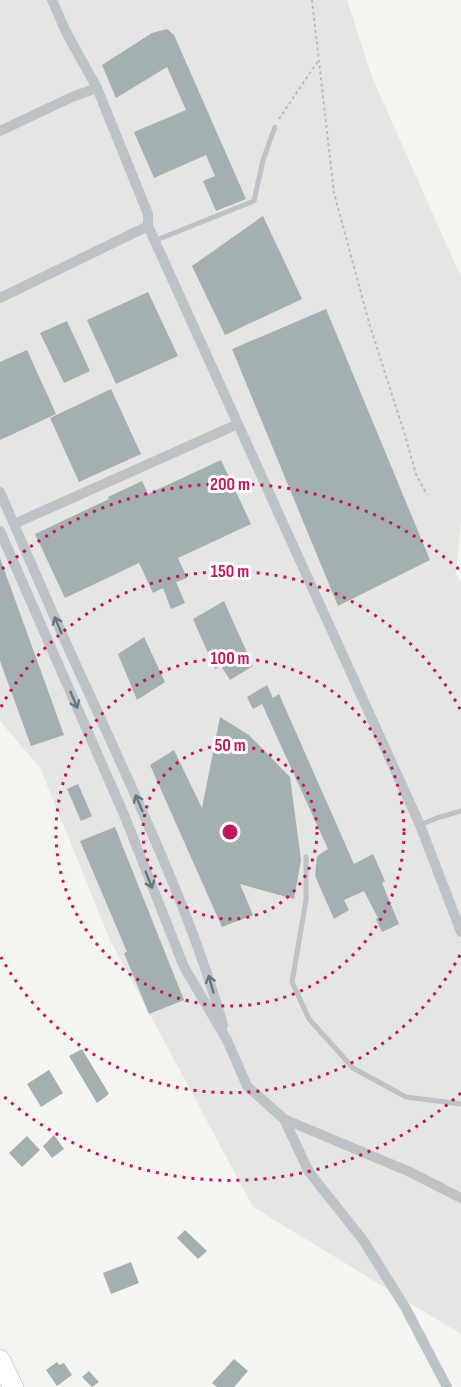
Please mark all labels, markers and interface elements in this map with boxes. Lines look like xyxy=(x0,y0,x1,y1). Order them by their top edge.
text: 200 m xyxy=(210,474,250,495)
text: 150 m xyxy=(211,561,249,582)
one-way arrow xyxy=(52,617,63,635)
text: 100 m xyxy=(211,648,250,669)
one-way arrow xyxy=(69,690,80,709)
text: 50 m xyxy=(214,735,246,756)
one-way arrow xyxy=(133,794,144,812)
centre of rings xyxy=(220,822,240,842)
one-way arrow xyxy=(144,870,155,889)
one-way arrow xyxy=(205,975,216,994)

